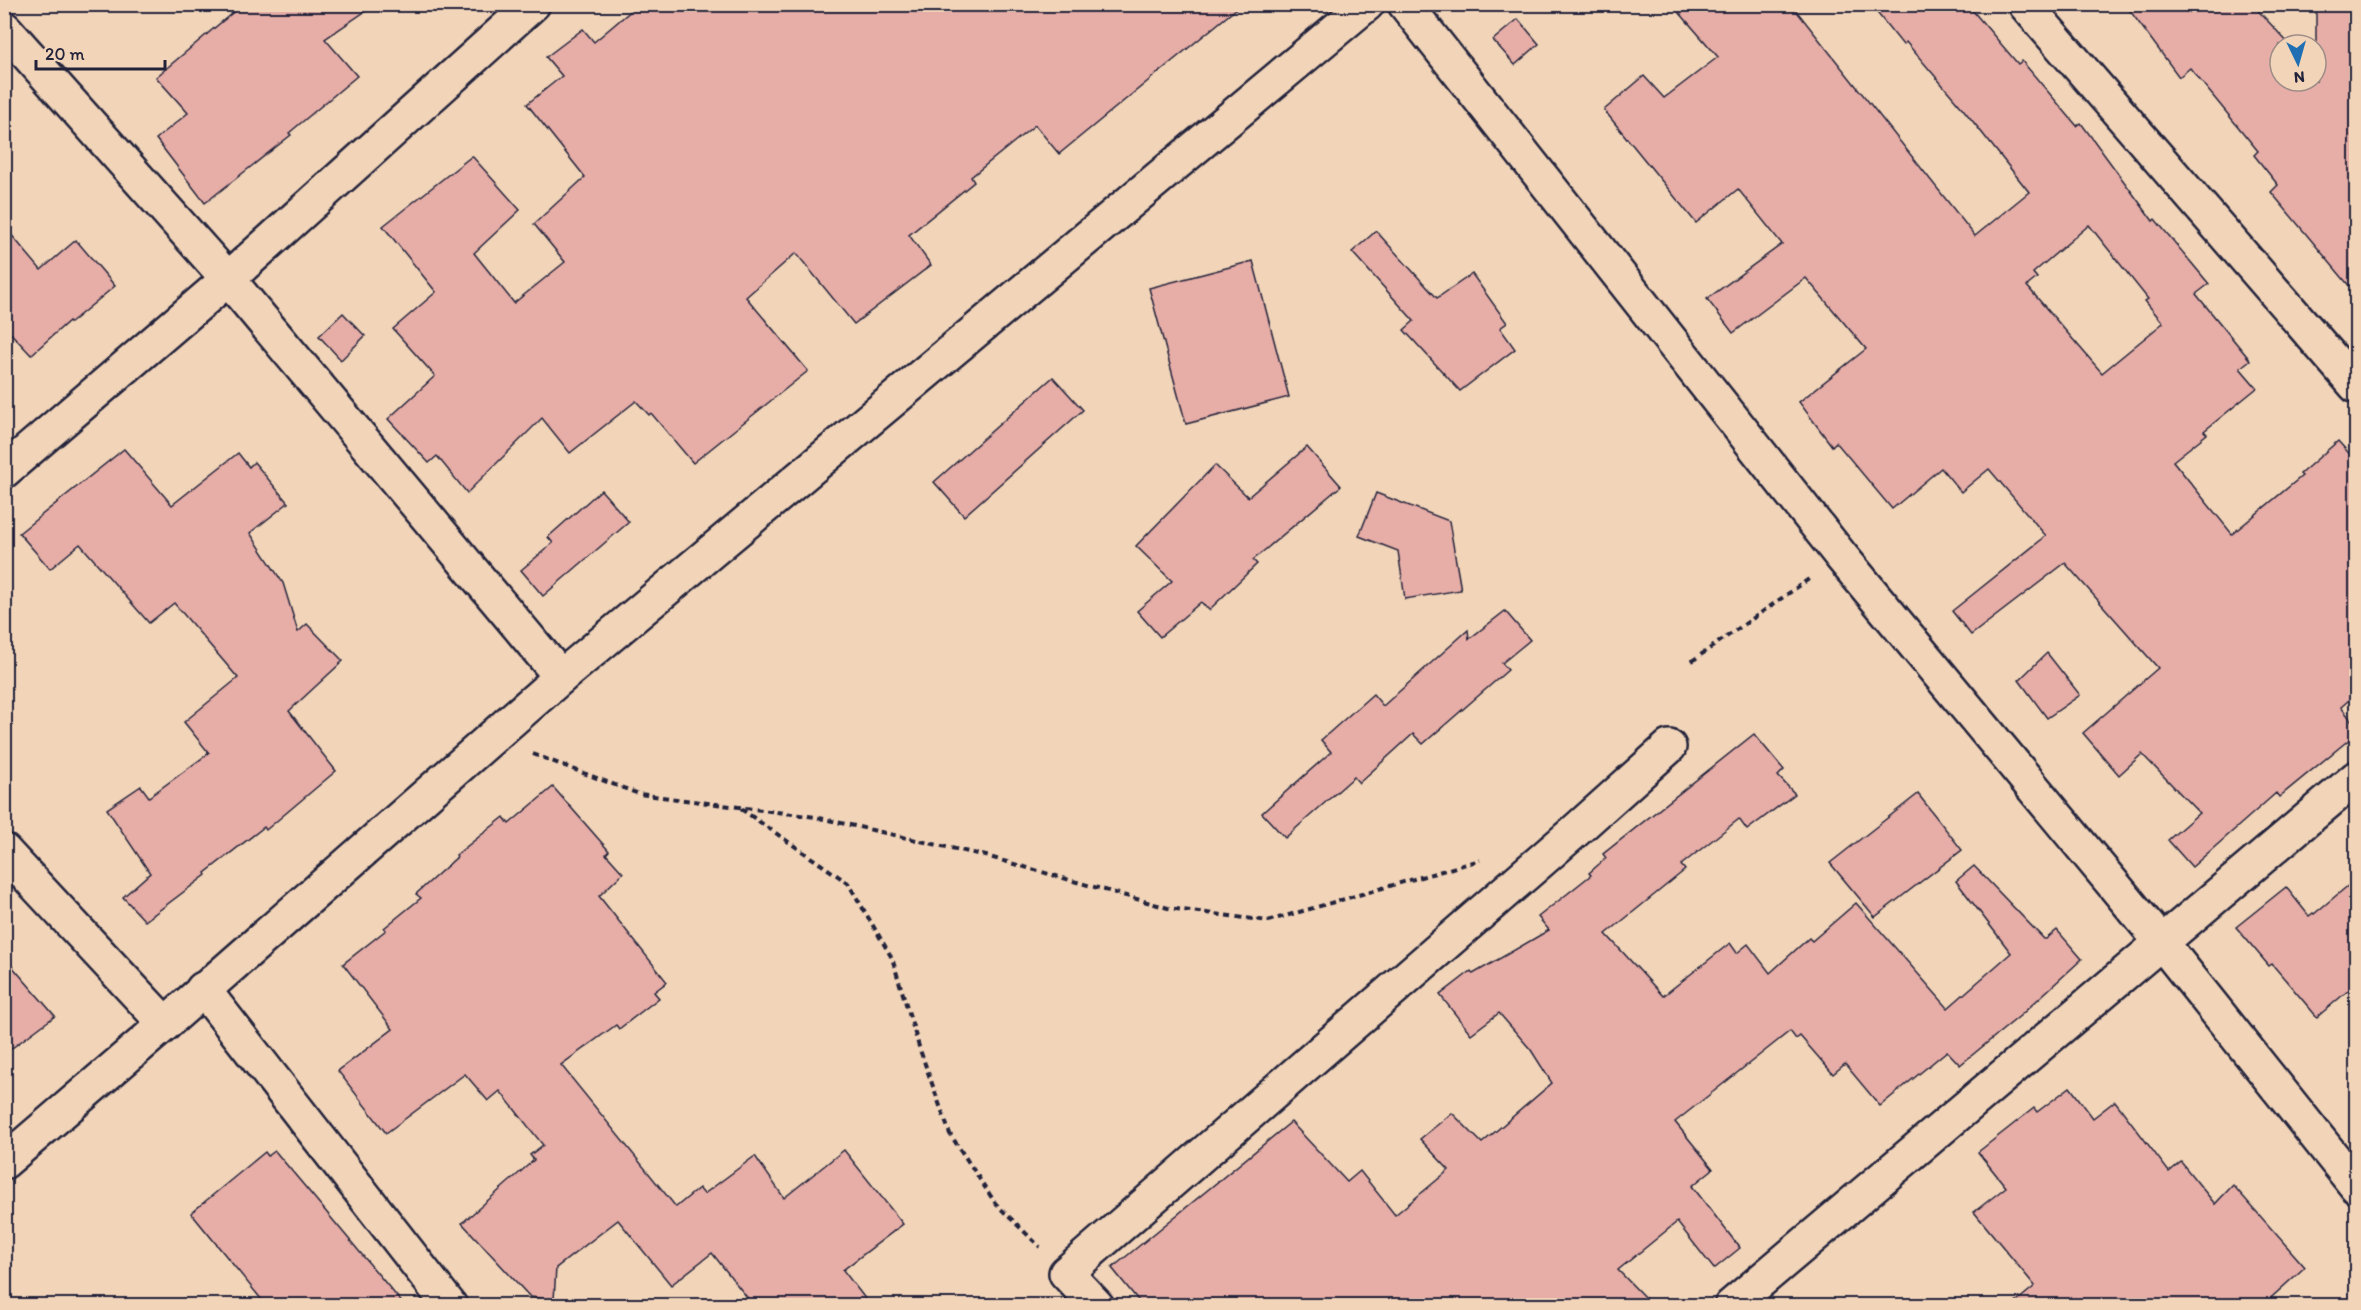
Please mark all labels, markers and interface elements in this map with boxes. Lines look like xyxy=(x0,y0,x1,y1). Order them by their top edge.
scale bar xyxy=(36,33,165,71)
north arrow xyxy=(2268,33,2328,93)
text: 20 m xyxy=(45,43,85,65)
text: N xyxy=(2293,68,2305,87)

